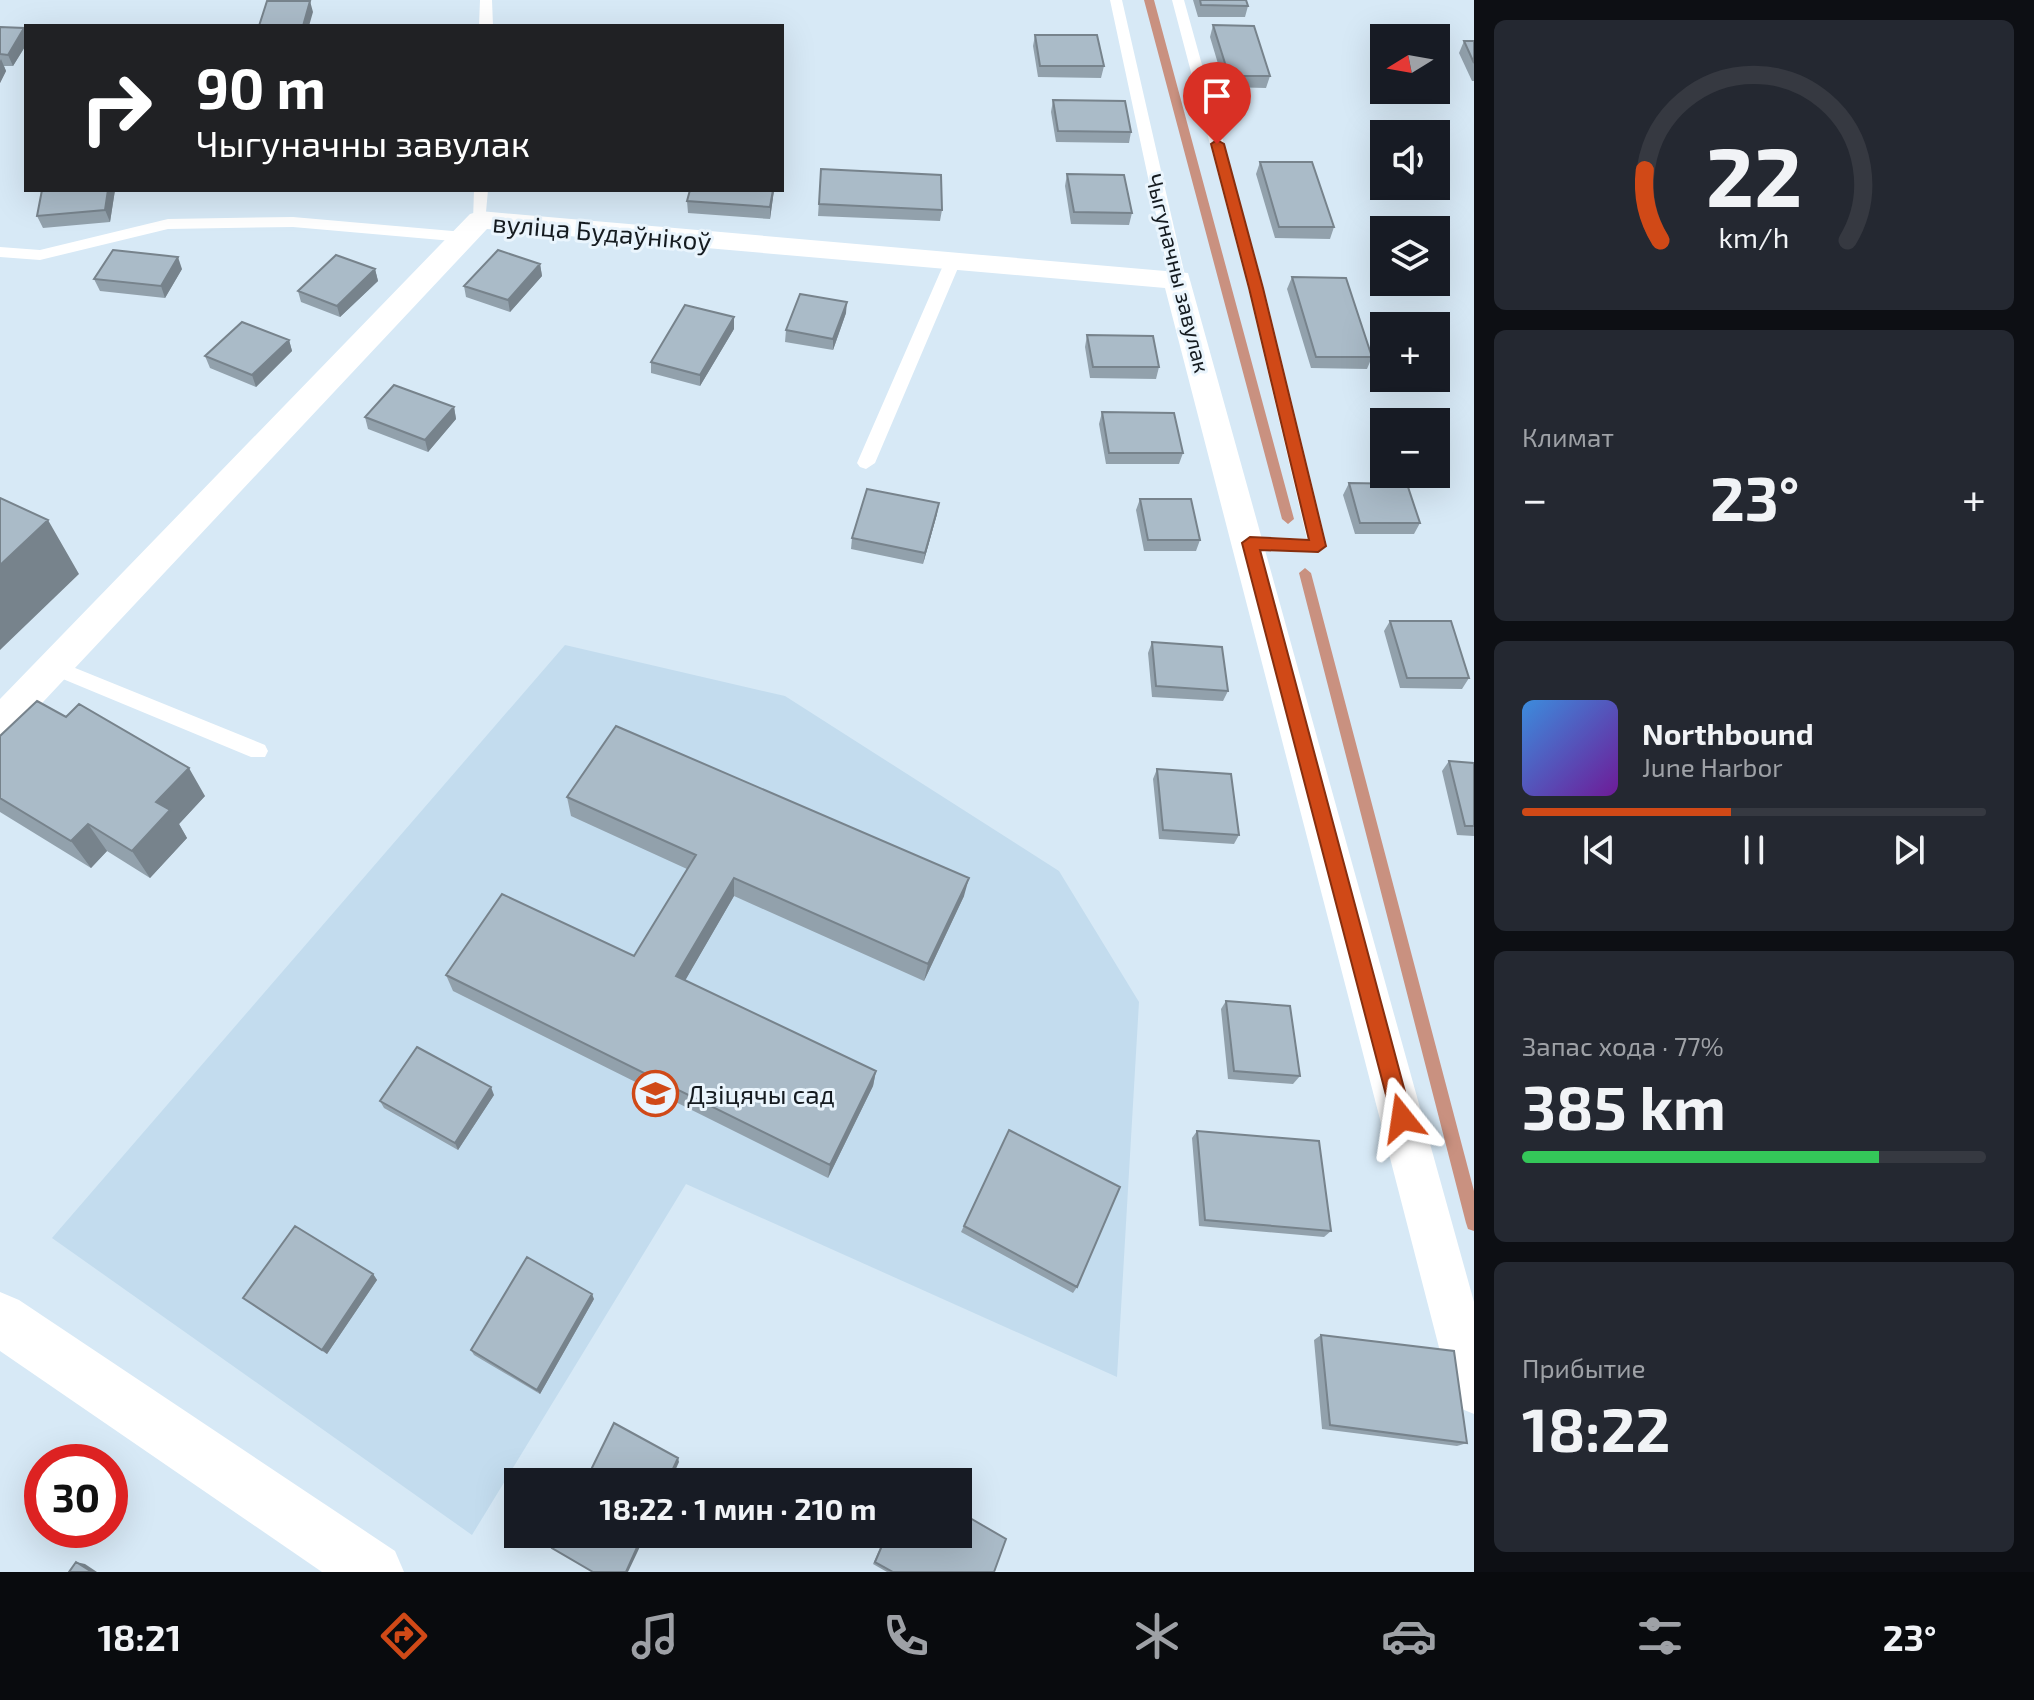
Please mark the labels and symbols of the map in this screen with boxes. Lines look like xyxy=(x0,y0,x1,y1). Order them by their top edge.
north arrow xyxy=(1370,24,1450,104)
pin xyxy=(1183,62,1251,144)
street label: Чыгуначны завулак xyxy=(1141,171,1216,376)
street label: вуліца Будаўнікоў xyxy=(491,206,713,257)
school or university icon: Дзіцячы сад xyxy=(632,1069,680,1117)
position arrow xyxy=(1360,1076,1444,1160)
place label: Дзіцячы сад xyxy=(687,1078,835,1109)
speed limit sign: 30 xyxy=(24,1444,128,1548)

